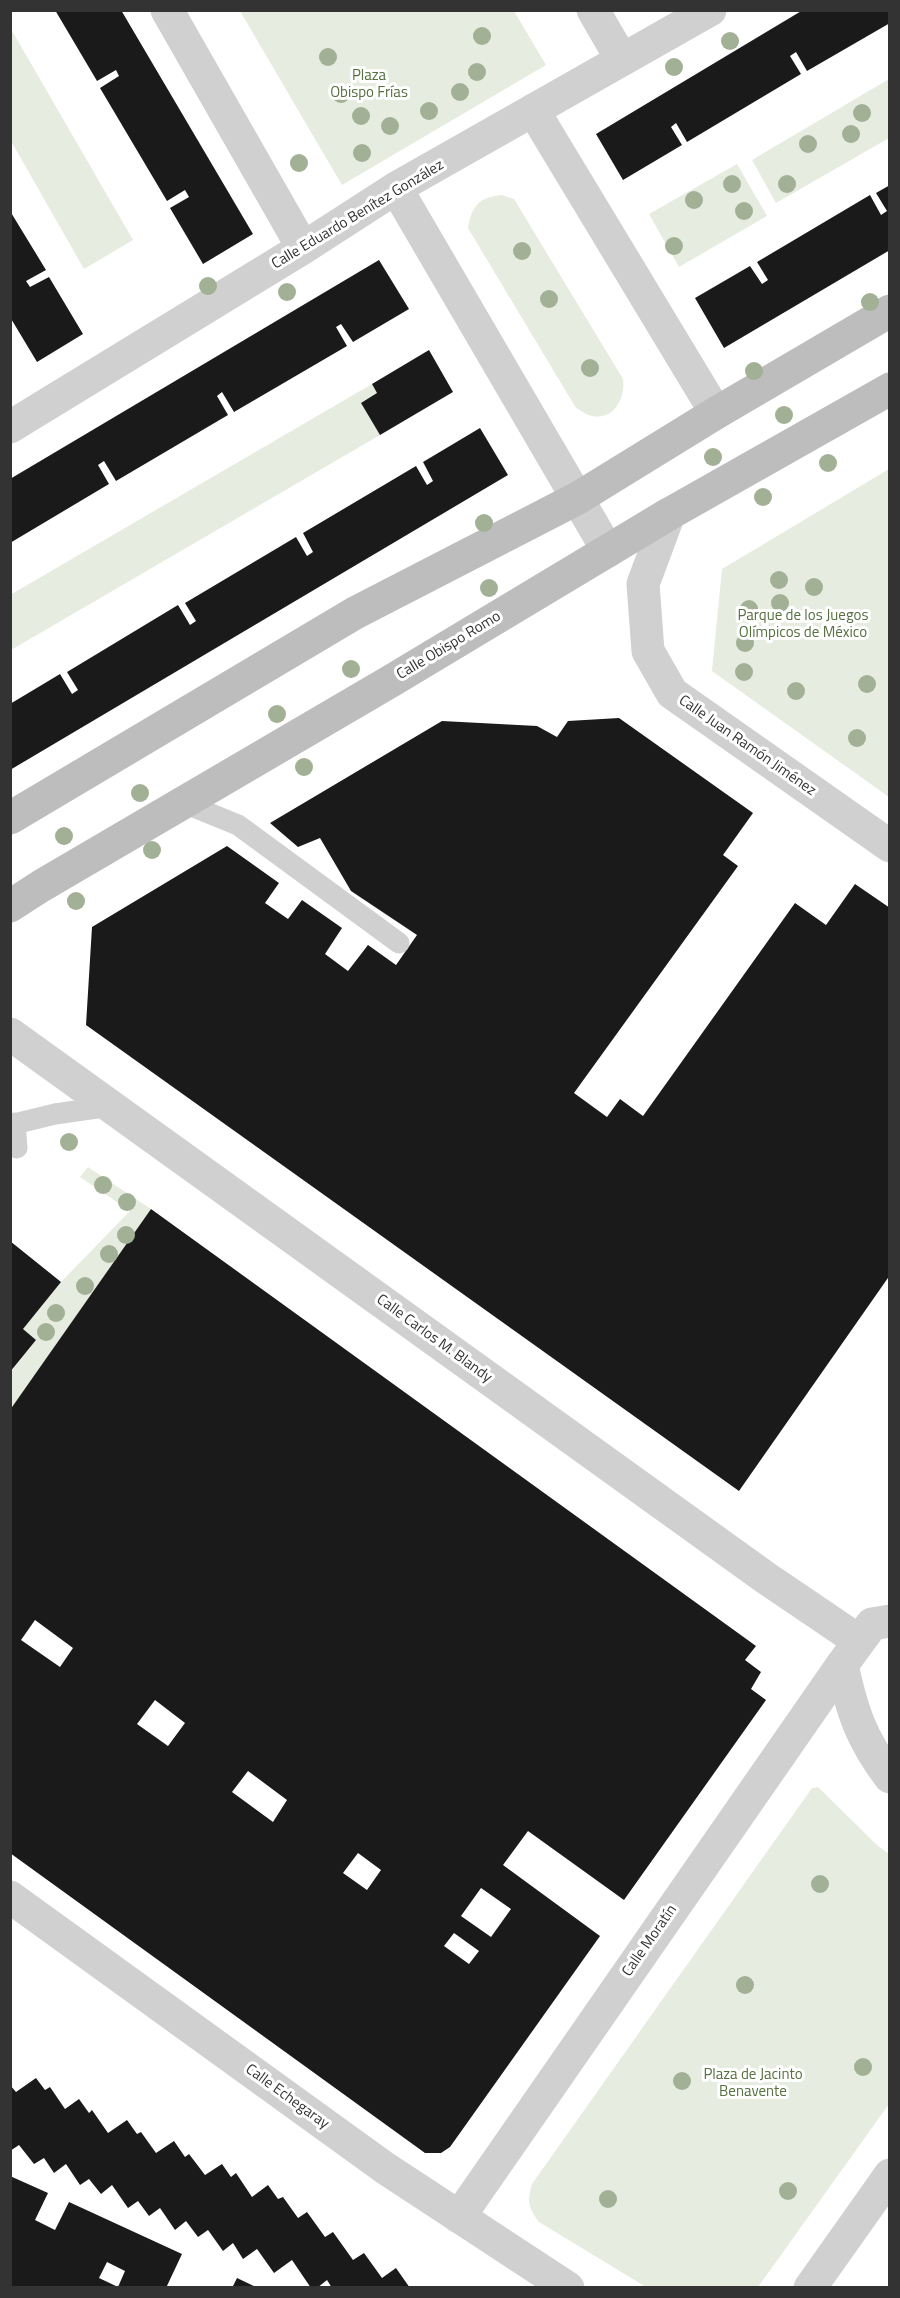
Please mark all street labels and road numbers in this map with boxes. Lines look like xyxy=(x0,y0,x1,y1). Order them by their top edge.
street label: Calle Eduardo Benítez González xyxy=(269,156,447,274)
street label: Calle Obispo Romo xyxy=(394,608,504,684)
street label: Calle Juan Ramón Jiménez xyxy=(675,692,819,800)
street label: Calle Carlos M. Blandy xyxy=(373,1291,495,1387)
street label: Calle Moratín xyxy=(619,1902,681,1980)
street label: Calle Echegaray xyxy=(242,2061,332,2133)

